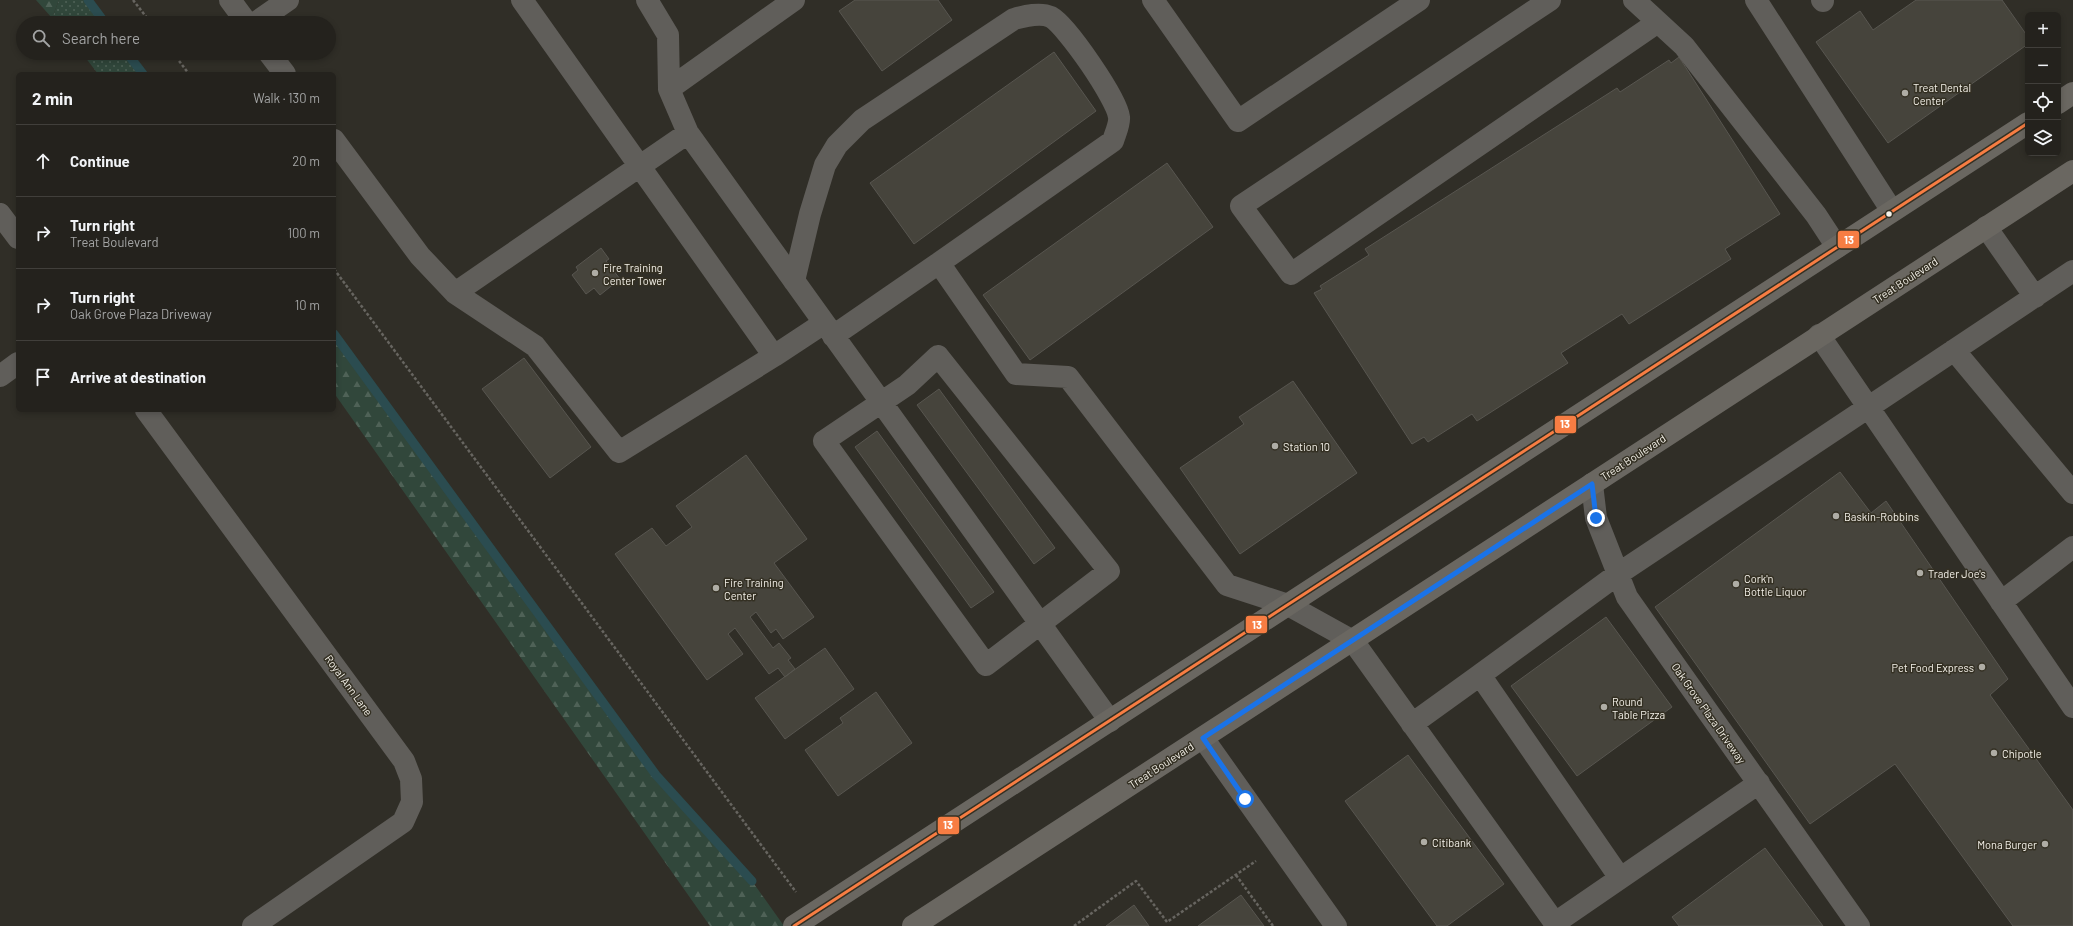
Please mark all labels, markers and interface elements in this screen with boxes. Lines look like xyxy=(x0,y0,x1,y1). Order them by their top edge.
map controls xyxy=(2025,12,2061,156)
button: + xyxy=(2025,12,2061,48)
search box xyxy=(16,16,336,60)
icon: search xyxy=(30,27,52,49)
text: Search here xyxy=(62,29,140,47)
button: − xyxy=(2025,48,2061,84)
place label: Treat Dental Center xyxy=(1913,81,1971,107)
button: locate xyxy=(2025,84,2061,120)
text: 2 min xyxy=(32,88,73,108)
marker: Treat Dental Center xyxy=(1900,88,1910,98)
text: Walk · 130 m xyxy=(253,90,320,106)
button: layers xyxy=(2025,120,2061,156)
icon: ahead xyxy=(32,150,54,172)
text: Continue xyxy=(70,152,130,170)
text: 20 m xyxy=(292,153,320,169)
unlabelled marker xyxy=(1884,209,1894,219)
text: Turn right xyxy=(70,216,135,234)
icon: right xyxy=(32,222,54,244)
text: 100 m xyxy=(287,225,320,241)
line badge: 13 xyxy=(1837,230,1860,249)
text: 13 xyxy=(1844,233,1854,246)
text: Treat Boulevard xyxy=(70,234,159,250)
street label: Treat Boulevard xyxy=(1870,254,1940,306)
place label: Fire Training Center Tower xyxy=(603,261,666,287)
marker: Fire Training Center Tower xyxy=(590,268,600,278)
text: Turn right xyxy=(70,288,135,306)
icon: right xyxy=(32,294,54,316)
text: 10 m xyxy=(295,297,320,313)
text: Oak Grove Plaza Driveway xyxy=(70,306,212,322)
icon: arrive xyxy=(32,366,54,388)
text: Arrive at destination xyxy=(70,368,206,386)
line badge: 13 xyxy=(1554,415,1577,434)
text: 13 xyxy=(1560,417,1570,430)
street label: Treat Boulevard xyxy=(1598,431,1668,483)
place label: Station 10 xyxy=(1283,440,1330,453)
marker: Station 10 xyxy=(1270,441,1280,451)
route end xyxy=(1587,509,1605,527)
place label: Baskin-Robbins xyxy=(1844,510,1919,523)
marker: Baskin-Robbins xyxy=(1831,511,1841,521)
place label: Trader Joe's xyxy=(1928,567,1986,580)
marker: Trader Joe's xyxy=(1915,568,1925,578)
place label: Cork'n Bottle Liquor xyxy=(1744,572,1806,598)
place label: Fire Training Center xyxy=(724,576,784,602)
marker: Cork'n Bottle Liquor xyxy=(1731,579,1741,589)
marker: Fire Training Center xyxy=(711,583,721,593)
line badge: 13 xyxy=(1245,615,1268,634)
text: 13 xyxy=(1252,618,1262,631)
street label: Royal Ann Lane xyxy=(323,652,376,718)
street label: Oak Grove Plaza Driveway xyxy=(1669,660,1749,766)
place label: Pet Food Express xyxy=(1892,661,1974,674)
marker: Pet Food Express xyxy=(1977,662,1987,672)
place label: Round Table Pizza xyxy=(1612,695,1665,721)
marker: Round Table Pizza xyxy=(1599,702,1609,712)
street label: Treat Boulevard xyxy=(1126,739,1196,791)
place label: Chipotle xyxy=(2002,747,2042,760)
marker: Chipotle xyxy=(1989,748,1999,758)
route start xyxy=(1236,790,1254,808)
line badge: 13 xyxy=(937,816,960,835)
text: 13 xyxy=(943,818,953,831)
place label: Citibank xyxy=(1432,836,1472,849)
marker: Citibank xyxy=(1419,837,1429,847)
place label: Mona Burger xyxy=(1977,838,2037,851)
marker: Mona Burger xyxy=(2040,839,2050,849)

